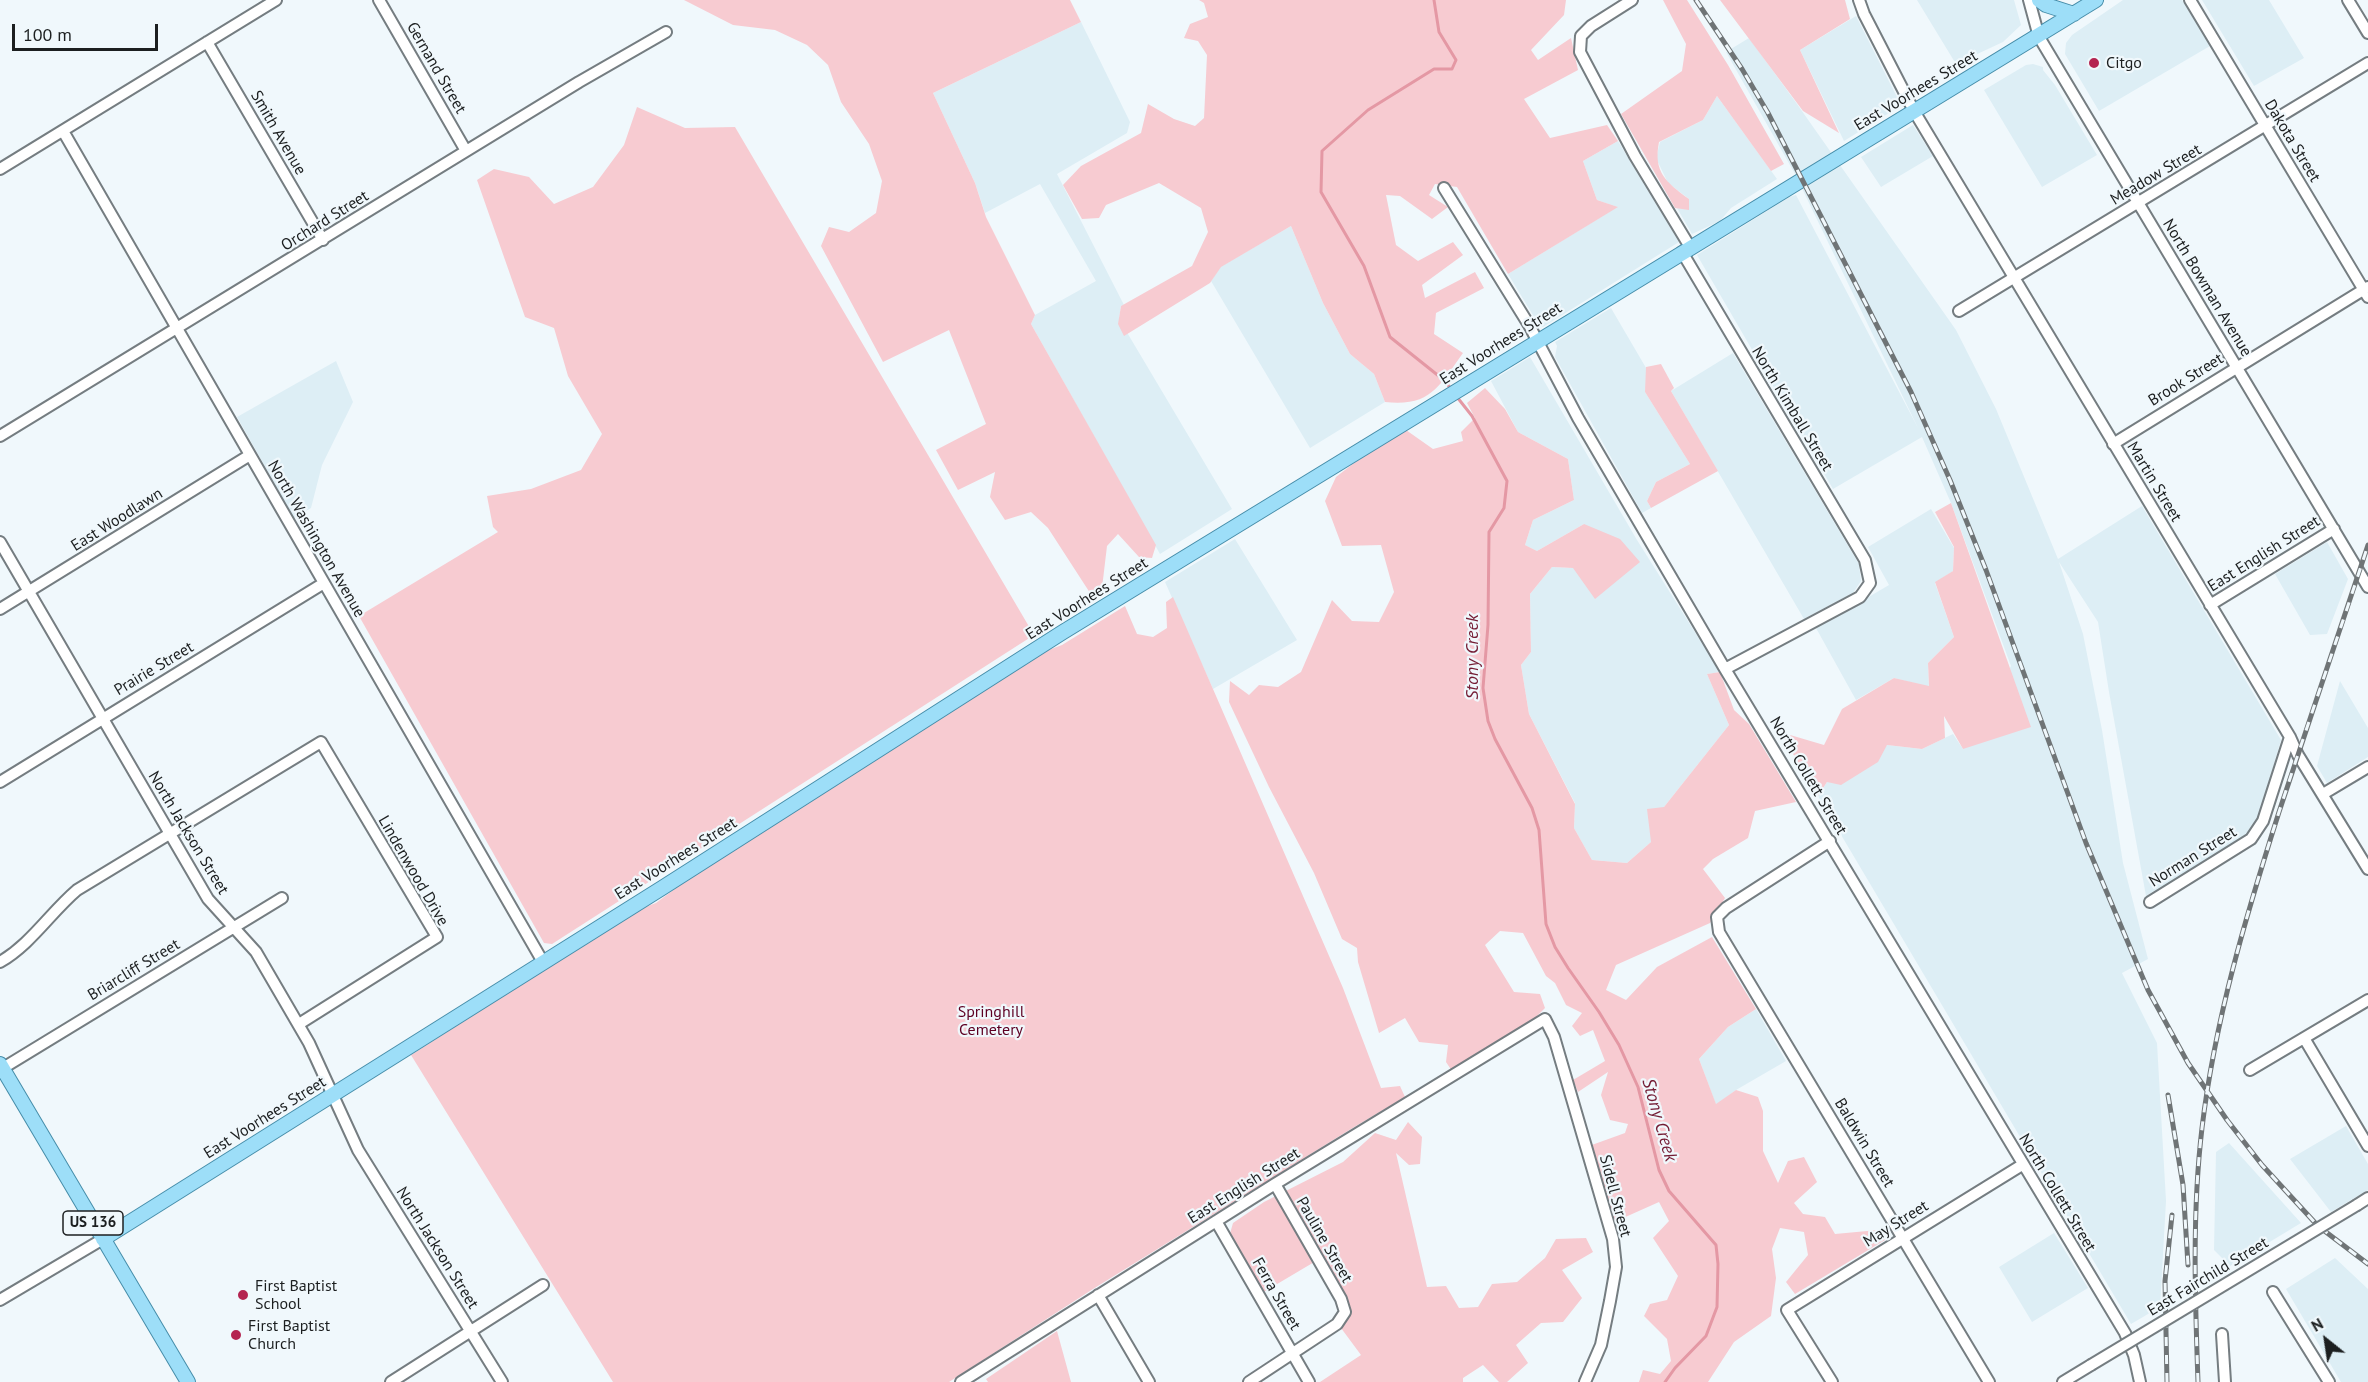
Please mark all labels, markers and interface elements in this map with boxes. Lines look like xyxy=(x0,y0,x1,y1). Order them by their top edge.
scale bar xyxy=(15,12,160,50)
street label: Gernand Street xyxy=(402,19,470,117)
text: 100 m xyxy=(23,23,72,46)
street label: East Voorhees Street xyxy=(1851,47,1981,135)
place label: Citgo xyxy=(2106,53,2142,73)
marker: Citgo xyxy=(2087,56,2101,70)
street label: Smith Avenue xyxy=(246,87,310,179)
street label: Dakota Street xyxy=(2260,96,2324,186)
street label: Meadow Street xyxy=(2107,140,2205,210)
street label: Orchard Street xyxy=(278,187,372,255)
street label: North Bowman Avenue xyxy=(2158,216,2256,360)
street label: East Voorhees Street xyxy=(1436,299,1566,389)
street label: North Kimball Street xyxy=(1747,343,1837,475)
street label: Brook Street xyxy=(2145,349,2227,411)
street label: Martin Street xyxy=(2123,438,2185,526)
street label: North Washington Avenue xyxy=(263,457,369,621)
street label: East Woodlawn xyxy=(68,484,166,556)
street label: East English Street xyxy=(2204,512,2324,596)
street label: East Voorhees Street xyxy=(1022,554,1152,644)
water label: Stony Creek xyxy=(1462,614,1484,700)
street label: Prairie Street xyxy=(111,638,197,700)
street label: North Collett Street xyxy=(1765,713,1851,839)
street label: North Jackson Street xyxy=(144,768,232,898)
street label: Lindenwood Drive xyxy=(374,812,452,930)
street label: East Voorhees Street xyxy=(611,814,741,904)
street label: Norman Street xyxy=(2146,822,2240,892)
street label: Briarcliff Street xyxy=(84,935,184,1005)
park label: Springhill Cemetery xyxy=(958,1002,1024,1040)
street label: East Voorhees Street xyxy=(200,1073,330,1163)
water label: Stony Creek xyxy=(1637,1076,1681,1164)
street label: Baldwin Street xyxy=(1830,1095,1898,1191)
street label: North Collett Street xyxy=(2014,1130,2100,1256)
street label: East English Street xyxy=(1184,1144,1304,1228)
street label: Sidell Street xyxy=(1595,1153,1635,1239)
street label: North Jackson Street xyxy=(392,1183,482,1313)
street label: Pauline Street xyxy=(1292,1194,1356,1286)
street label: May Street xyxy=(1860,1196,1932,1252)
road number: US 136 xyxy=(63,1211,123,1235)
street label: East Fairchild Street xyxy=(2144,1233,2272,1321)
street label: Ferra Street xyxy=(1248,1254,1304,1334)
place label: First Baptist School xyxy=(255,1276,337,1314)
marker: First Baptist School xyxy=(236,1288,250,1302)
north arrow xyxy=(2296,1310,2356,1370)
text: N xyxy=(2307,1313,2327,1336)
place label: First Baptist Church xyxy=(248,1316,330,1354)
marker: First Baptist Church xyxy=(229,1328,243,1342)

